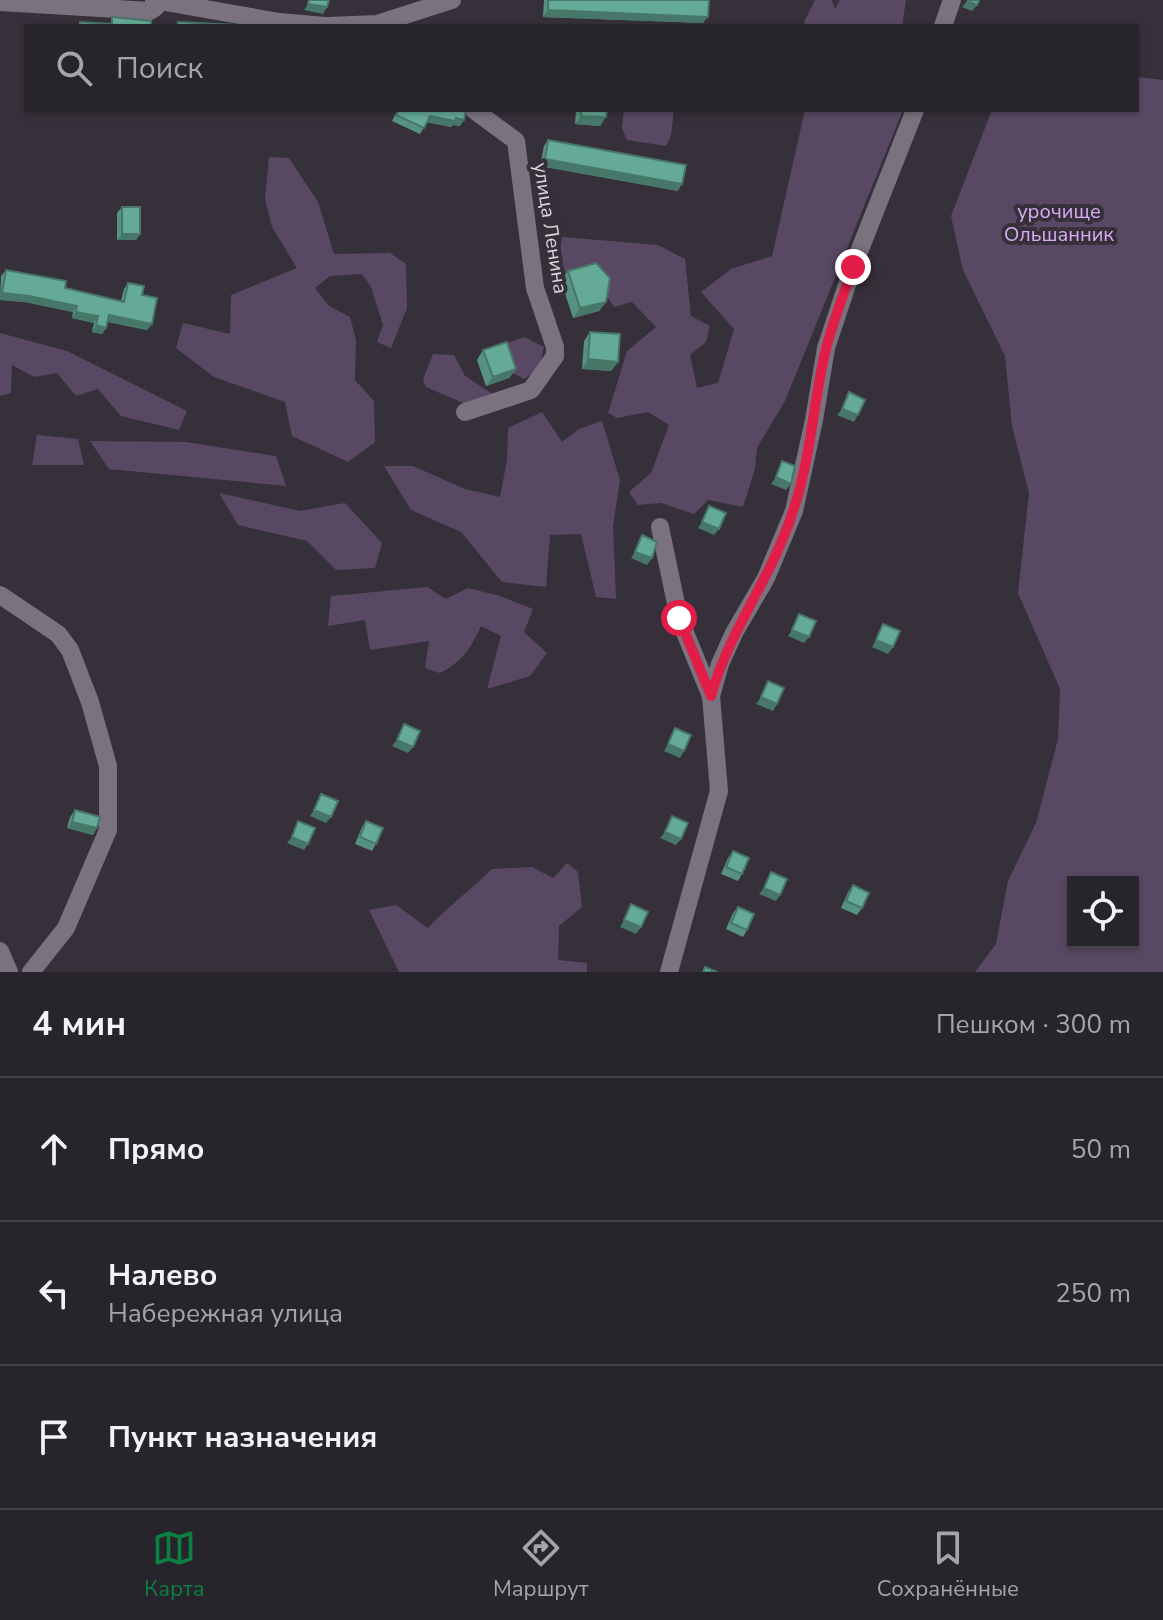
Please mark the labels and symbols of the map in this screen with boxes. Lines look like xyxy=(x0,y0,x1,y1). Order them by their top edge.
street label: улица Ленина xyxy=(527,161,574,296)
park label: урочище Ольшанник xyxy=(1004,198,1114,248)
route end xyxy=(835,249,871,285)
route start xyxy=(661,600,697,636)

